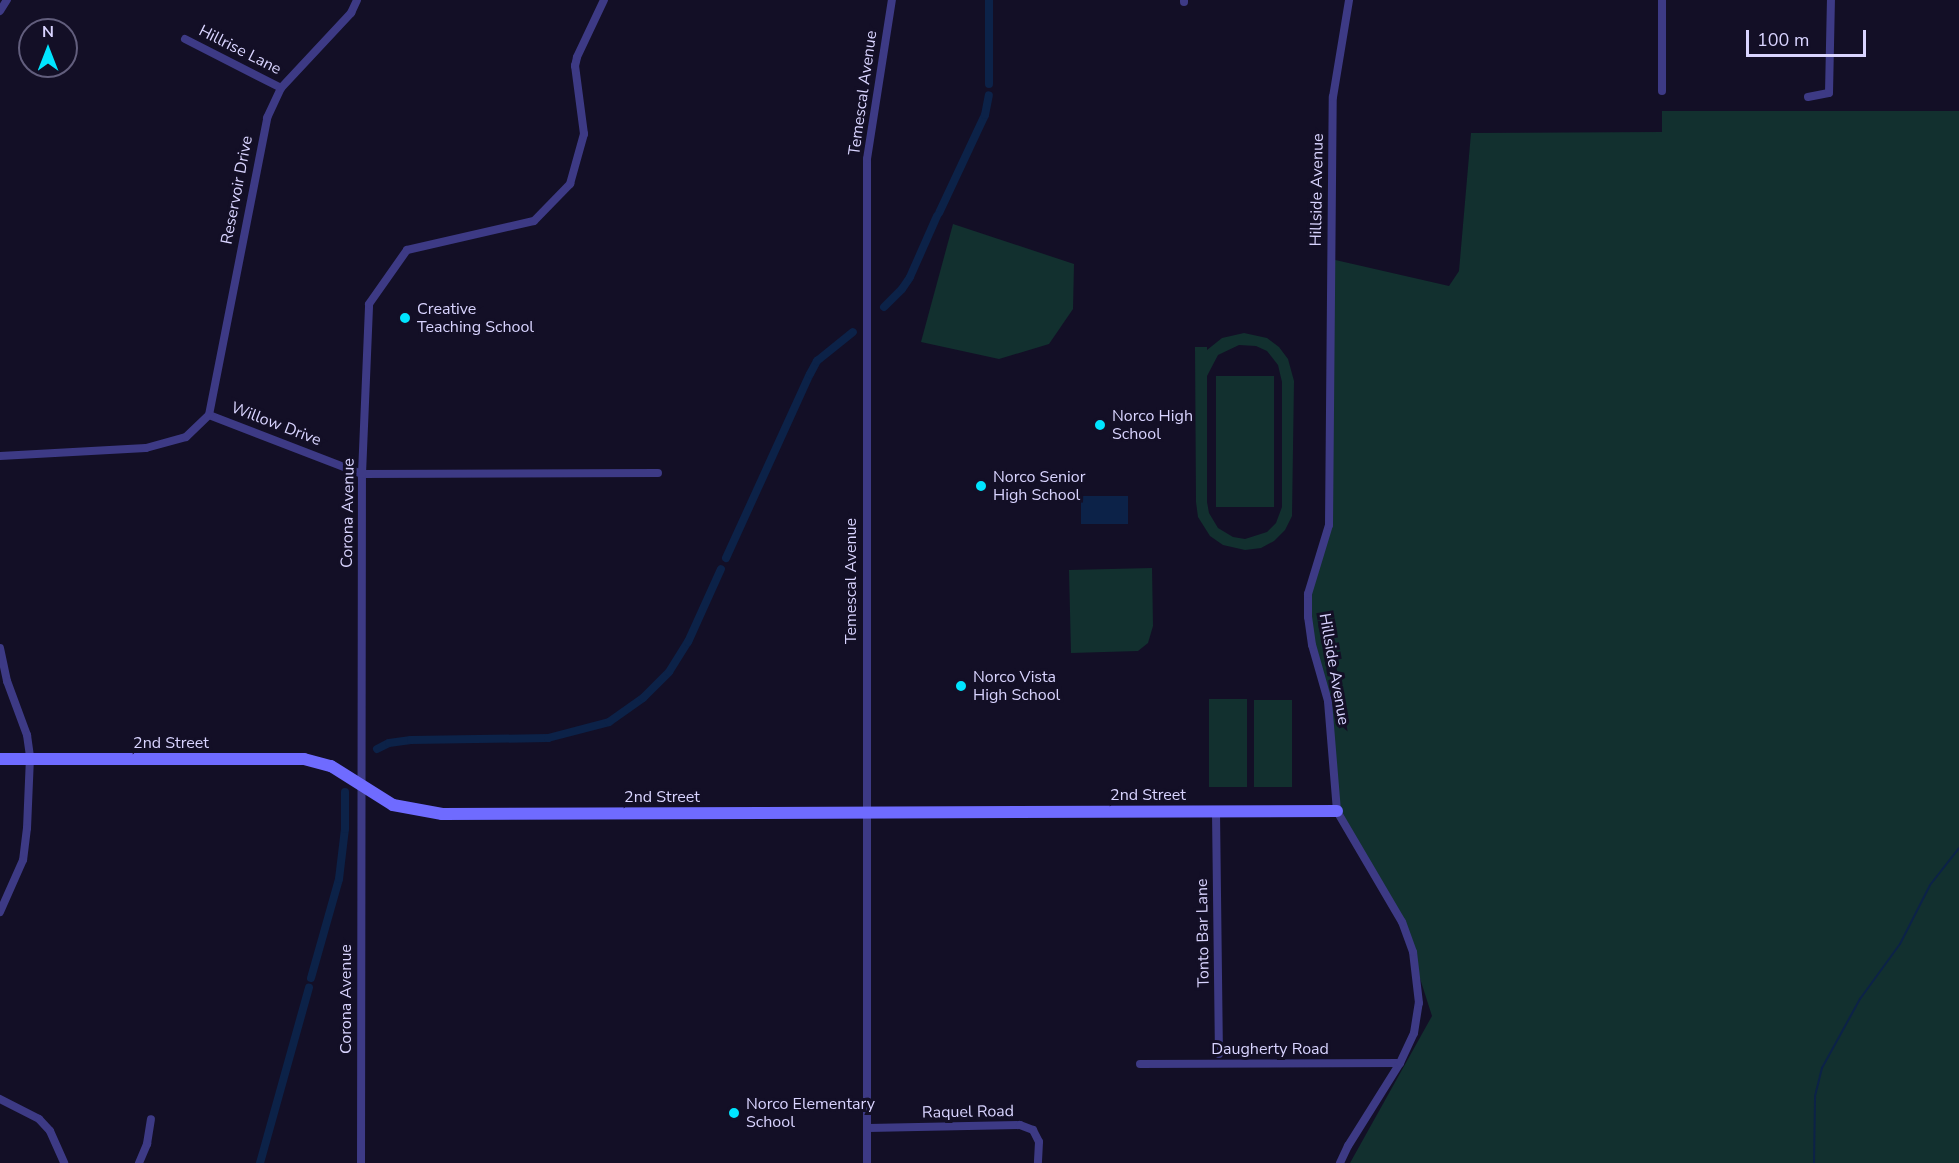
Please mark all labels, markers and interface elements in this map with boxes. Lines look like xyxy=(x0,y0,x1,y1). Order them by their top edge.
north arrow xyxy=(18,18,78,78)
scale bar xyxy=(1749,18,1869,56)
text: N xyxy=(42,21,54,43)
street label: Hillrise Lane xyxy=(196,21,284,79)
text: 100 m xyxy=(1757,28,1809,52)
street label: Temescal Avenue xyxy=(845,29,881,157)
street label: Hillside Avenue xyxy=(1306,133,1328,247)
street label: Reservoir Drive xyxy=(217,134,257,246)
place label: Creative Teaching School xyxy=(417,299,534,337)
marker: Creative Teaching School xyxy=(398,311,412,325)
street label: Willow Drive xyxy=(228,398,324,450)
place label: Norco High School xyxy=(1112,406,1193,444)
marker: Norco High School xyxy=(1093,418,1107,432)
street label: Corona Avenue xyxy=(337,458,359,568)
place label: Norco Senior High School xyxy=(993,467,1085,505)
marker: Norco Senior High School xyxy=(974,479,988,493)
street label: Temescal Avenue xyxy=(841,518,861,644)
street label: Hillside Avenue xyxy=(1315,612,1353,726)
place label: Norco Vista High School xyxy=(973,667,1060,705)
marker: Norco Vista High School xyxy=(954,679,968,693)
street label: 2nd Street xyxy=(133,733,209,753)
street label: 2nd Street xyxy=(1110,785,1186,805)
street label: 2nd Street xyxy=(624,787,700,807)
street label: Tonto Bar Lane xyxy=(1192,878,1214,988)
street label: Corona Avenue xyxy=(336,944,356,1054)
street label: Daugherty Road xyxy=(1211,1039,1329,1059)
place label: Norco Elementary School xyxy=(746,1094,875,1132)
street label: Raquel Road xyxy=(922,1102,1014,1122)
marker: Norco Elementary School xyxy=(727,1106,741,1120)

